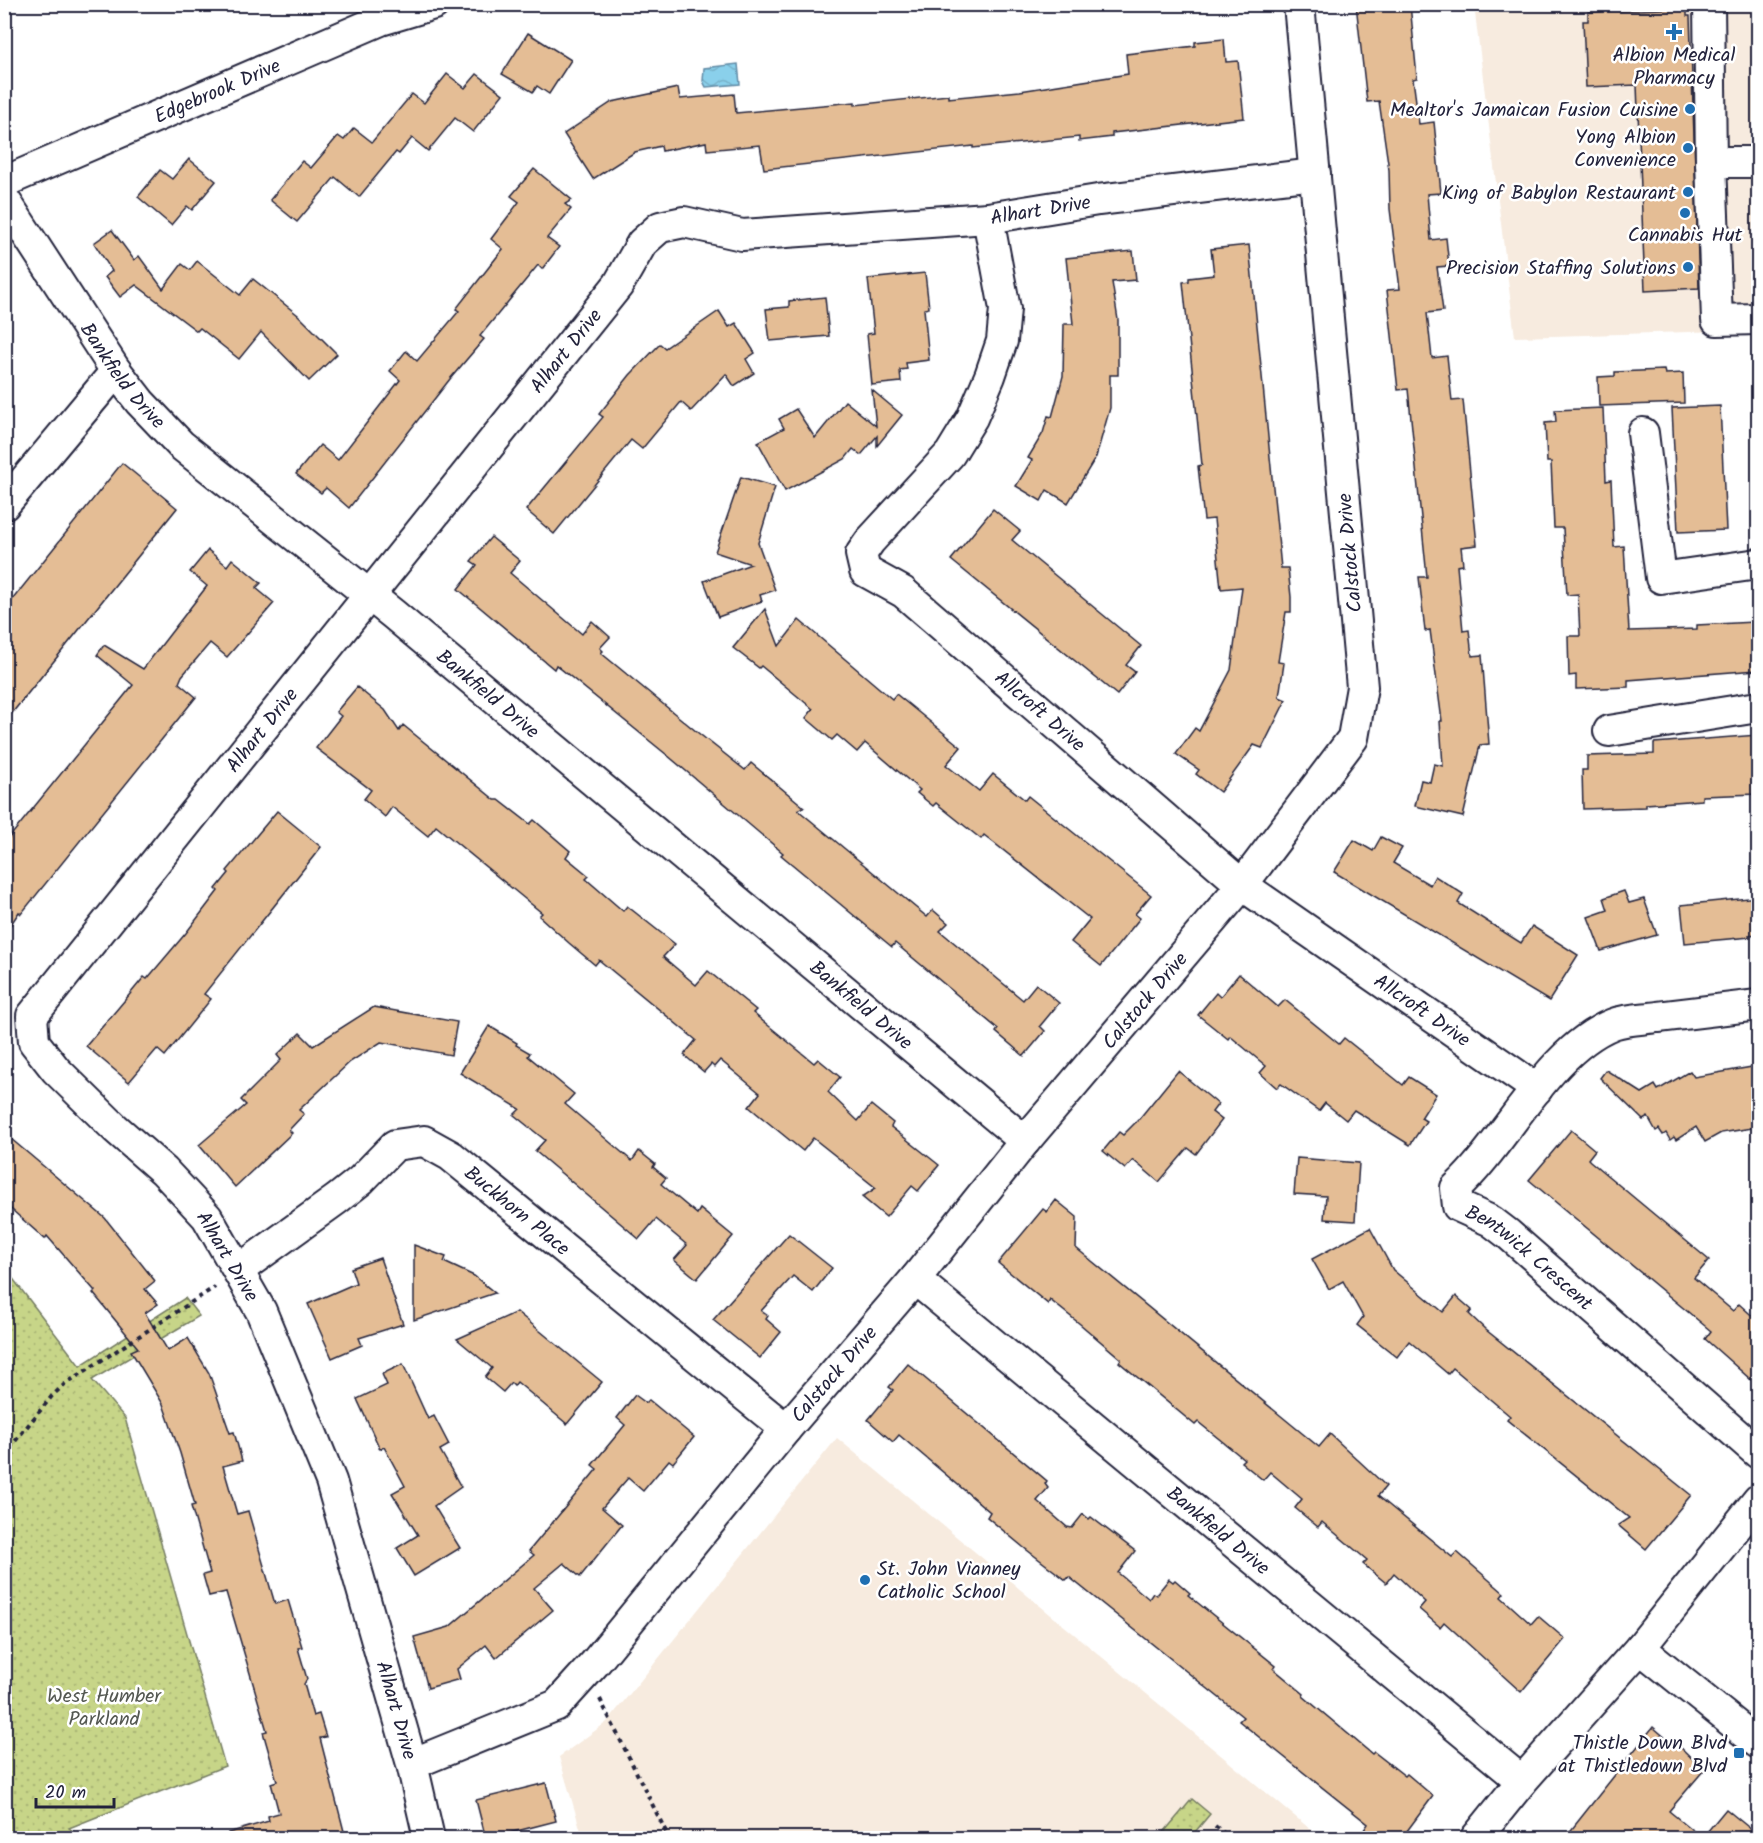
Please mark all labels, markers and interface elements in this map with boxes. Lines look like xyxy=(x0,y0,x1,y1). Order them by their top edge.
marker: Albion Medical Pharmacy xyxy=(1667,25,1681,39)
place label: Albion Medical Pharmacy xyxy=(1613,40,1735,95)
street label: Edgebrook Drive xyxy=(150,51,286,134)
place label: Mealtor's Jamaican Fusion Cuisine xyxy=(1390,95,1678,127)
marker: Mealtor's Jamaican Fusion Cuisine xyxy=(1683,102,1697,116)
place label: Yong Albion Convenience xyxy=(1574,122,1676,177)
marker: Yong Albion Convenience xyxy=(1681,141,1695,155)
place label: King of Babylon Restaurant xyxy=(1442,178,1676,210)
marker: King of Babylon Restaurant xyxy=(1681,185,1695,199)
street label: Alhart Drive xyxy=(988,187,1093,235)
marker: Cannabis Hut xyxy=(1678,206,1692,220)
place label: Cannabis Hut xyxy=(1628,220,1743,252)
place label: Precision Staffing Solutions xyxy=(1446,253,1676,285)
marker: Precision Staffing Solutions xyxy=(1681,260,1695,274)
street label: Alhart Drive xyxy=(523,302,611,401)
street label: Bankfield Drive xyxy=(71,317,172,437)
street label: Calstock Drive xyxy=(1330,492,1372,614)
street label: Bankfield Drive xyxy=(428,642,546,748)
street label: Allcroft Drive xyxy=(986,664,1092,761)
street label: Alhart Drive xyxy=(219,681,307,781)
street label: Calstock Drive xyxy=(1095,946,1197,1058)
street label: Bankfield Drive xyxy=(801,953,919,1059)
street label: Allcroft Drive xyxy=(1366,967,1476,1056)
street label: Buckhorn Place xyxy=(456,1159,576,1265)
street label: Bentwick Crescent xyxy=(1459,1197,1600,1320)
street label: Alhart Drive xyxy=(186,1205,266,1309)
street label: Calstock Drive xyxy=(784,1319,886,1431)
street label: Bankfield Drive xyxy=(1158,1479,1276,1584)
place label: St. John Vianney Catholic School xyxy=(877,1554,1021,1609)
marker: St. John Vianney Catholic School xyxy=(858,1573,872,1587)
street label: Alhart Drive xyxy=(366,1657,424,1764)
park label: West Humber Parkland xyxy=(47,1681,162,1736)
place label: Thistle Down Blvd at Thistledown Blvd xyxy=(1558,1728,1728,1783)
marker: Thistle Down Blvd at Thistledown Blvd xyxy=(1732,1746,1746,1760)
scale bar xyxy=(36,1771,114,1809)
text: 20 m xyxy=(45,1779,86,1808)

